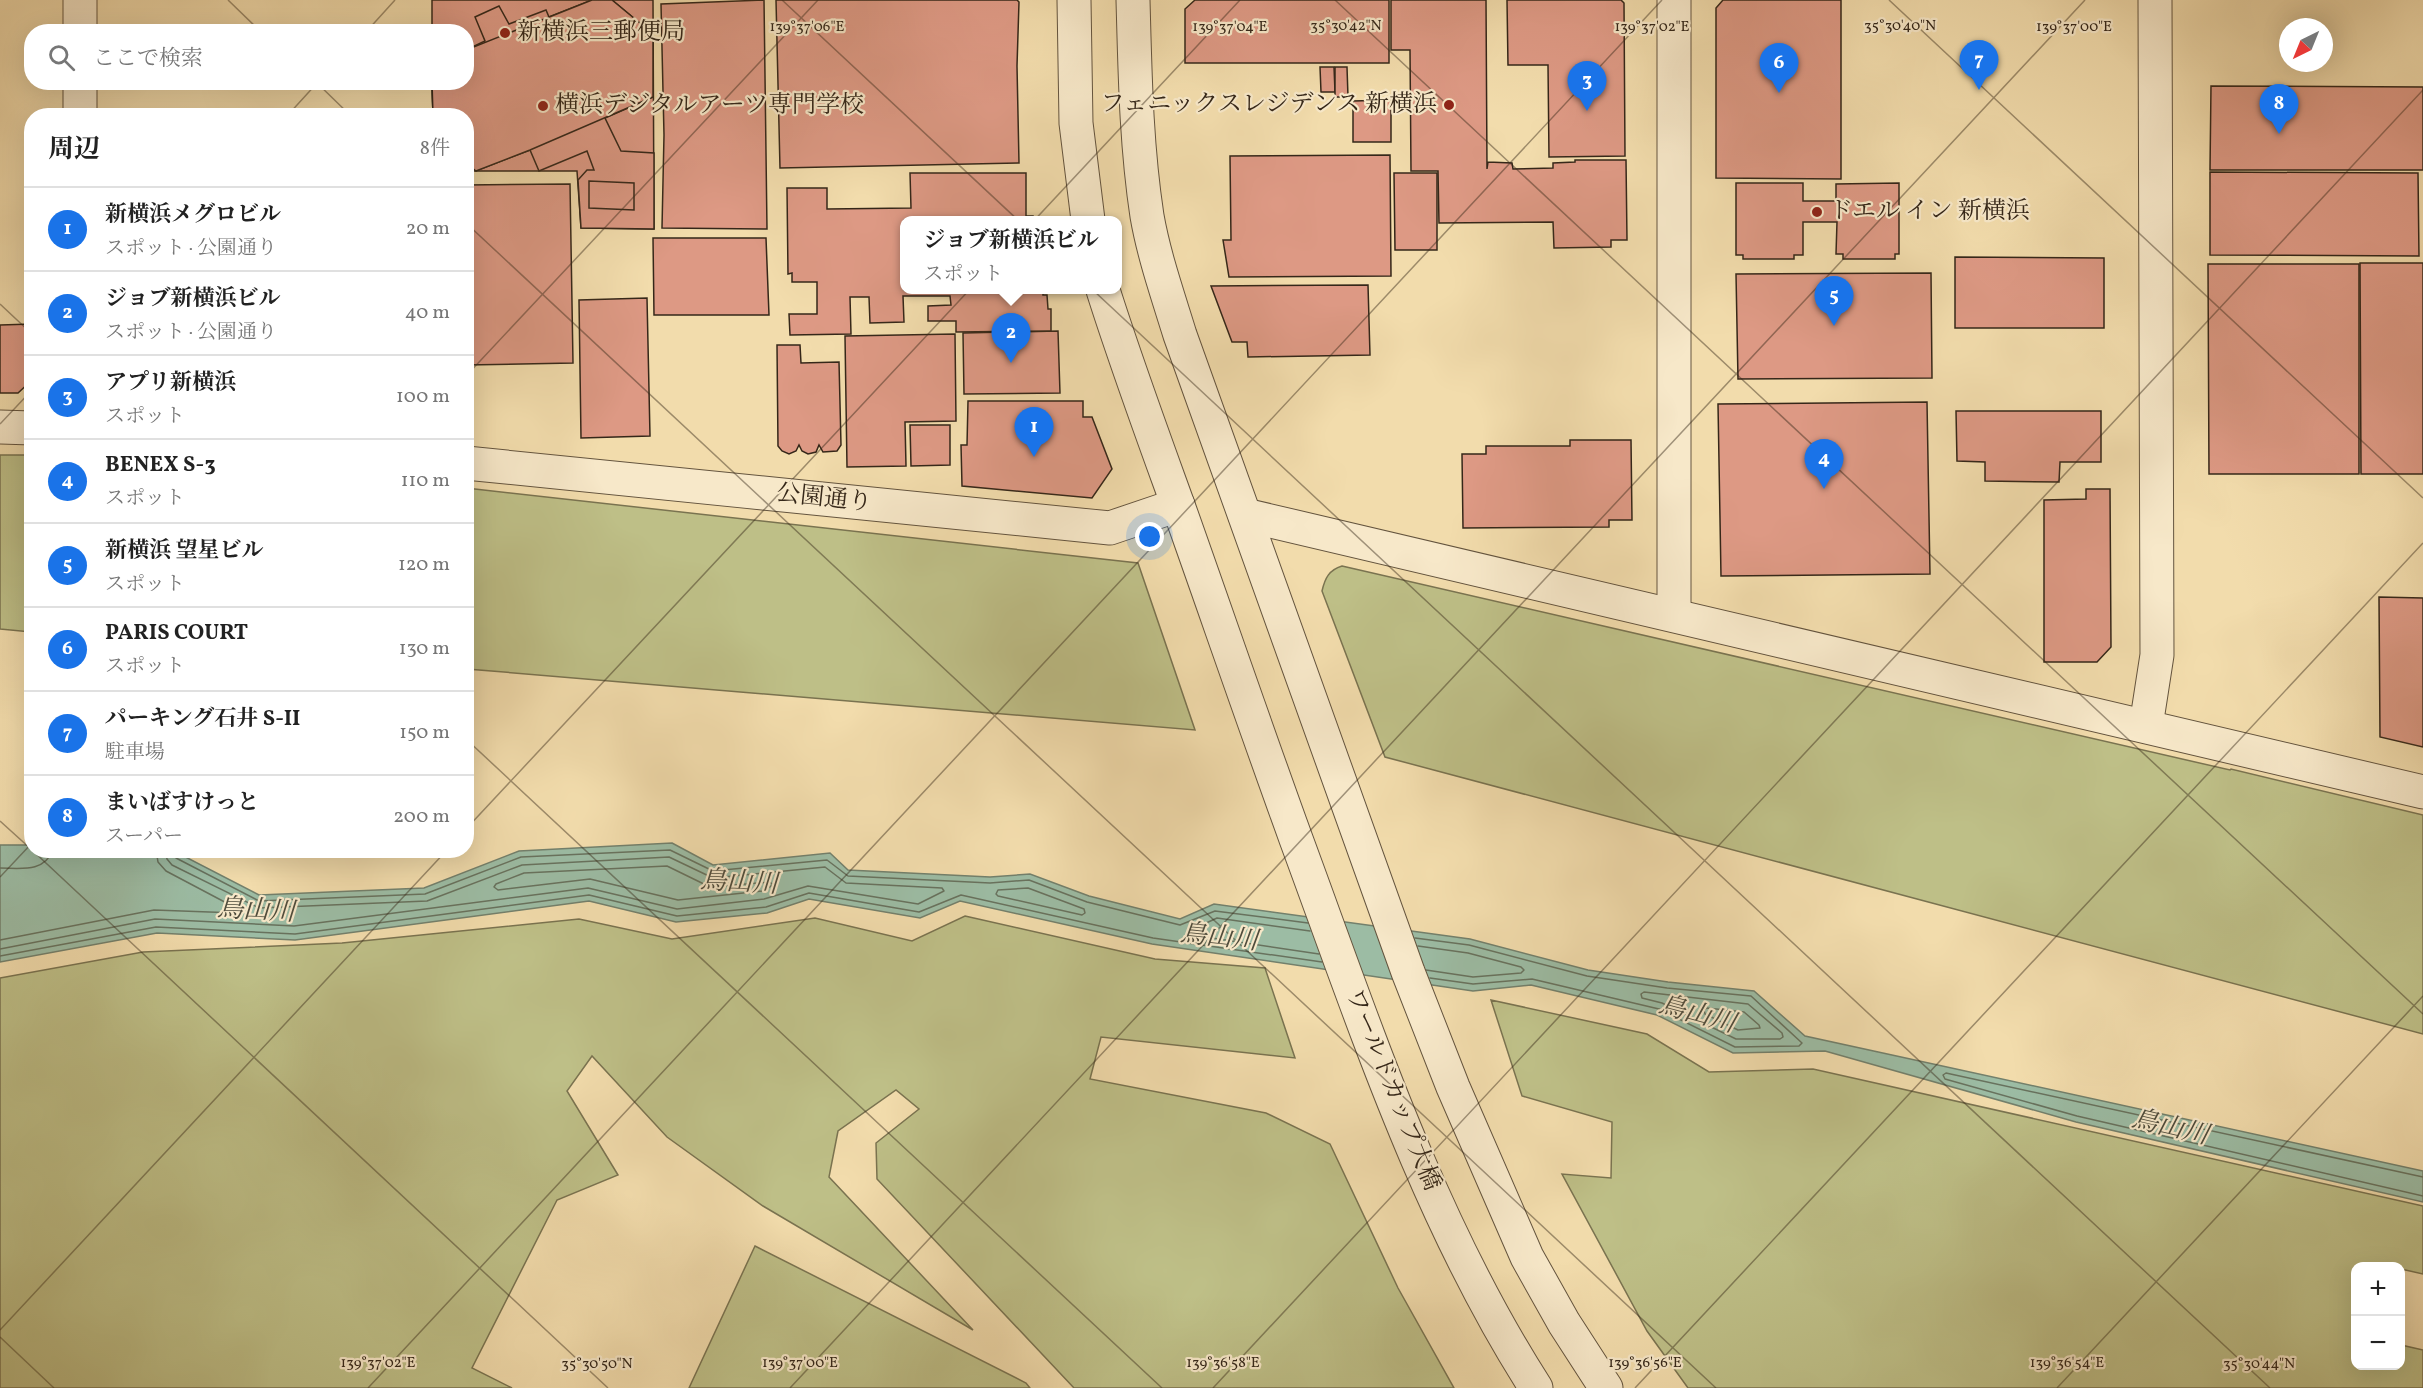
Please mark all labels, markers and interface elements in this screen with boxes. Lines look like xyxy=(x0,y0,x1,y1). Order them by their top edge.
place label: 新横浜三郵便局 xyxy=(517,16,685,50)
text: 35°30'42"N xyxy=(1310,16,1382,37)
text: 35°30'40"N xyxy=(1864,16,1936,37)
text: 139°37'06"E xyxy=(770,17,844,38)
text: 139°37'04"E xyxy=(1192,17,1268,38)
text: 139°37'02"E xyxy=(1615,17,1689,38)
text: 139°37'00"E xyxy=(2036,17,2112,38)
north arrow xyxy=(2279,18,2333,72)
search box xyxy=(24,24,474,90)
marker: 新横浜三郵便局 xyxy=(498,26,512,40)
pin: 7 xyxy=(1960,40,1998,90)
icon: search xyxy=(45,41,78,74)
text: ここで検索 xyxy=(93,44,203,75)
pin: 6 xyxy=(1760,44,1798,93)
pin: 3 xyxy=(1568,62,1606,111)
pin: 8 xyxy=(2260,84,2298,134)
place label: フェニックスレジデンス 新横浜 xyxy=(1100,88,1437,122)
place label: 横浜デジタルアーツ専門学校 xyxy=(555,89,864,123)
marker: フェニックスレジデンス 新横浜 xyxy=(1442,98,1456,112)
marker: 横浜デジタルアーツ専門学校 xyxy=(536,99,550,113)
text: 周辺 xyxy=(48,132,100,168)
text: 8件 xyxy=(420,135,450,163)
place label: ドエル イン 新横浜 xyxy=(1829,195,2030,229)
text: 新横浜メグロビル xyxy=(105,200,281,231)
marker: ドエル イン 新横浜 xyxy=(1810,205,1824,219)
text: 1 xyxy=(63,215,72,243)
text: 20 m xyxy=(406,215,450,243)
popup xyxy=(900,216,1122,294)
text: ジョブ新横浜ビル xyxy=(923,226,1099,257)
text: スポット · 公園通り xyxy=(105,235,277,263)
text: スポット xyxy=(923,261,1003,289)
pin: 5 xyxy=(1814,276,1854,326)
text: ジョブ新横浜ビル xyxy=(105,284,281,315)
text: 2 xyxy=(62,299,73,327)
text: 40 m xyxy=(405,299,450,327)
pin: 2 xyxy=(992,314,1030,363)
text: スポット · 公園通り xyxy=(105,319,277,347)
text: アプリ新横浜 xyxy=(105,368,236,399)
text: 3 xyxy=(62,383,73,411)
text: 100 m xyxy=(396,383,450,411)
text: スポット xyxy=(105,403,185,431)
pin: 1 xyxy=(1014,408,1054,457)
pin: 4 xyxy=(1804,440,1844,489)
text: BENEX S-3 xyxy=(105,450,216,481)
text: 4 xyxy=(61,467,74,495)
text: 110 m xyxy=(401,467,450,495)
street label: 公園通り xyxy=(774,477,874,521)
text: スポット xyxy=(105,485,185,513)
your location xyxy=(1135,522,1164,551)
text: 新横浜 望星ビル xyxy=(105,536,263,567)
text: 5 xyxy=(63,551,72,579)
text: 120 m xyxy=(398,551,450,579)
text: スポット xyxy=(105,571,185,599)
text: PARIS COURT xyxy=(105,618,248,649)
text: 6 xyxy=(62,635,73,663)
text: 130 m xyxy=(399,635,450,663)
text: スポット xyxy=(105,653,185,681)
text: パーキング石井 S-II xyxy=(105,704,300,735)
text: 7 xyxy=(63,719,72,747)
text: 150 m xyxy=(399,719,450,747)
text: 駐車場 xyxy=(105,739,165,767)
text: まいばすけっと xyxy=(105,788,259,819)
text: 8 xyxy=(62,803,73,831)
text: 200 m xyxy=(393,803,450,831)
text: スーパー xyxy=(105,823,183,851)
water label: 鳥山川 xyxy=(699,863,782,903)
water label: 鳥山川 xyxy=(216,891,299,931)
water label: 鳥山川 xyxy=(1178,916,1263,960)
street label: ワールドカップ大橋 xyxy=(1336,984,1448,1196)
water label: 鳥山川 xyxy=(1655,988,1742,1043)
water label: 鳥山川 xyxy=(2128,1102,2215,1155)
map controls xyxy=(2351,1262,2405,1370)
button: + xyxy=(2351,1262,2405,1316)
button: − xyxy=(2351,1316,2405,1370)
text: 139°37'02"E xyxy=(341,1353,415,1374)
text: 139°37'00"E xyxy=(762,1353,838,1374)
text: 139°36'58"E xyxy=(1186,1353,1260,1374)
text: 139°36'56"E xyxy=(1608,1353,1682,1374)
text: 139°36'54"E xyxy=(2030,1353,2104,1374)
text: 35°30'50"N xyxy=(561,1354,633,1375)
text: 35°30'44"N xyxy=(2223,1354,2295,1375)

